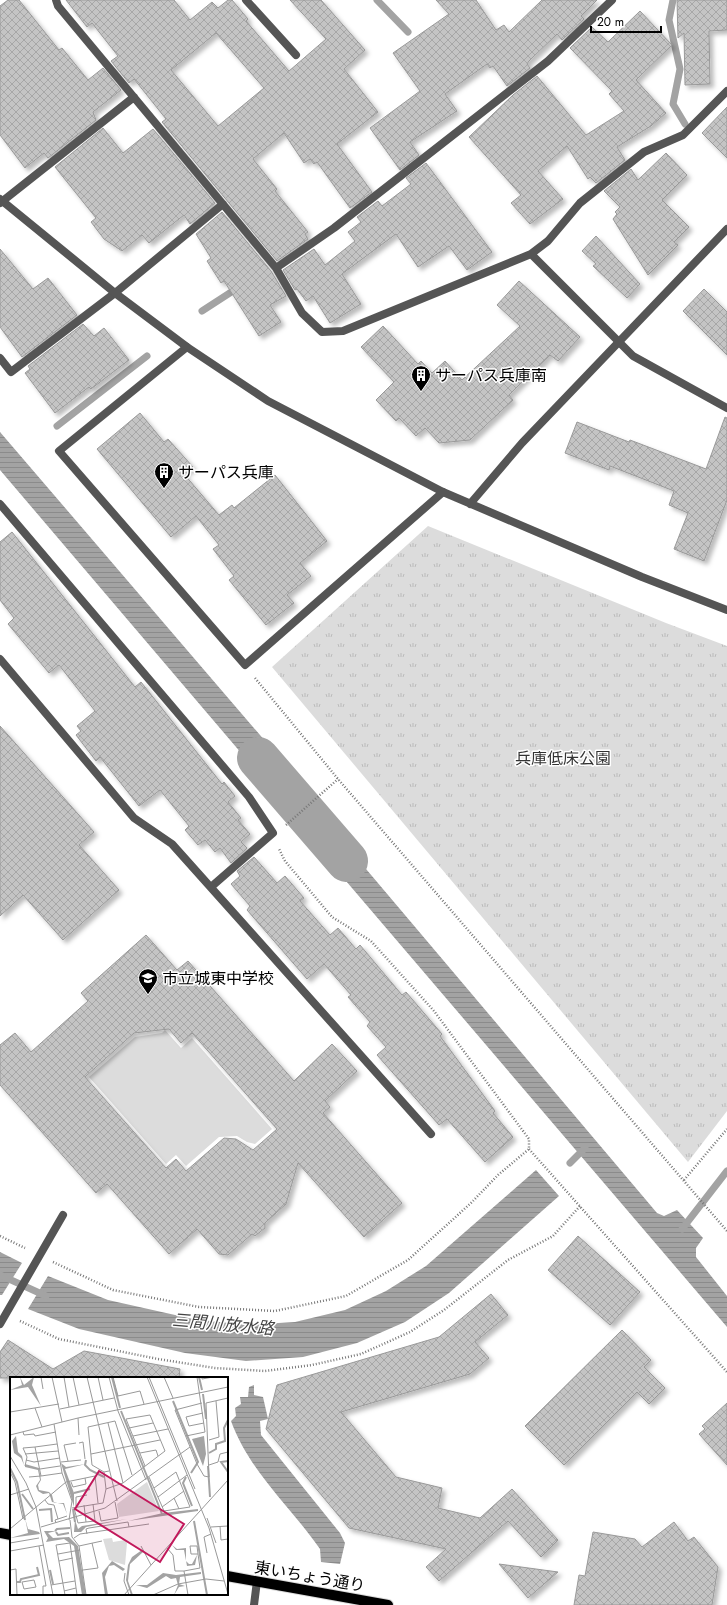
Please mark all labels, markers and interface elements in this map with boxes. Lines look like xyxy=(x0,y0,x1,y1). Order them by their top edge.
scale bar xyxy=(591,8,661,34)
text: 20 m xyxy=(597,13,624,31)
building icon: サーパス兵庫南 xyxy=(410,364,432,392)
place label: サーパス兵庫南 xyxy=(435,364,547,387)
building icon: サーパス兵庫 xyxy=(153,461,175,489)
place label: サーパス兵庫 xyxy=(178,461,274,484)
park label: 兵庫低床公園 xyxy=(515,747,611,770)
school or university icon: 市立城東中学校 xyxy=(137,967,159,995)
place label: 市立城東中学校 xyxy=(162,967,274,990)
water label: 三間川放水路 xyxy=(171,1308,277,1341)
inset map xyxy=(10,1377,228,1595)
street label: 東いちょう通り xyxy=(253,1555,367,1598)

